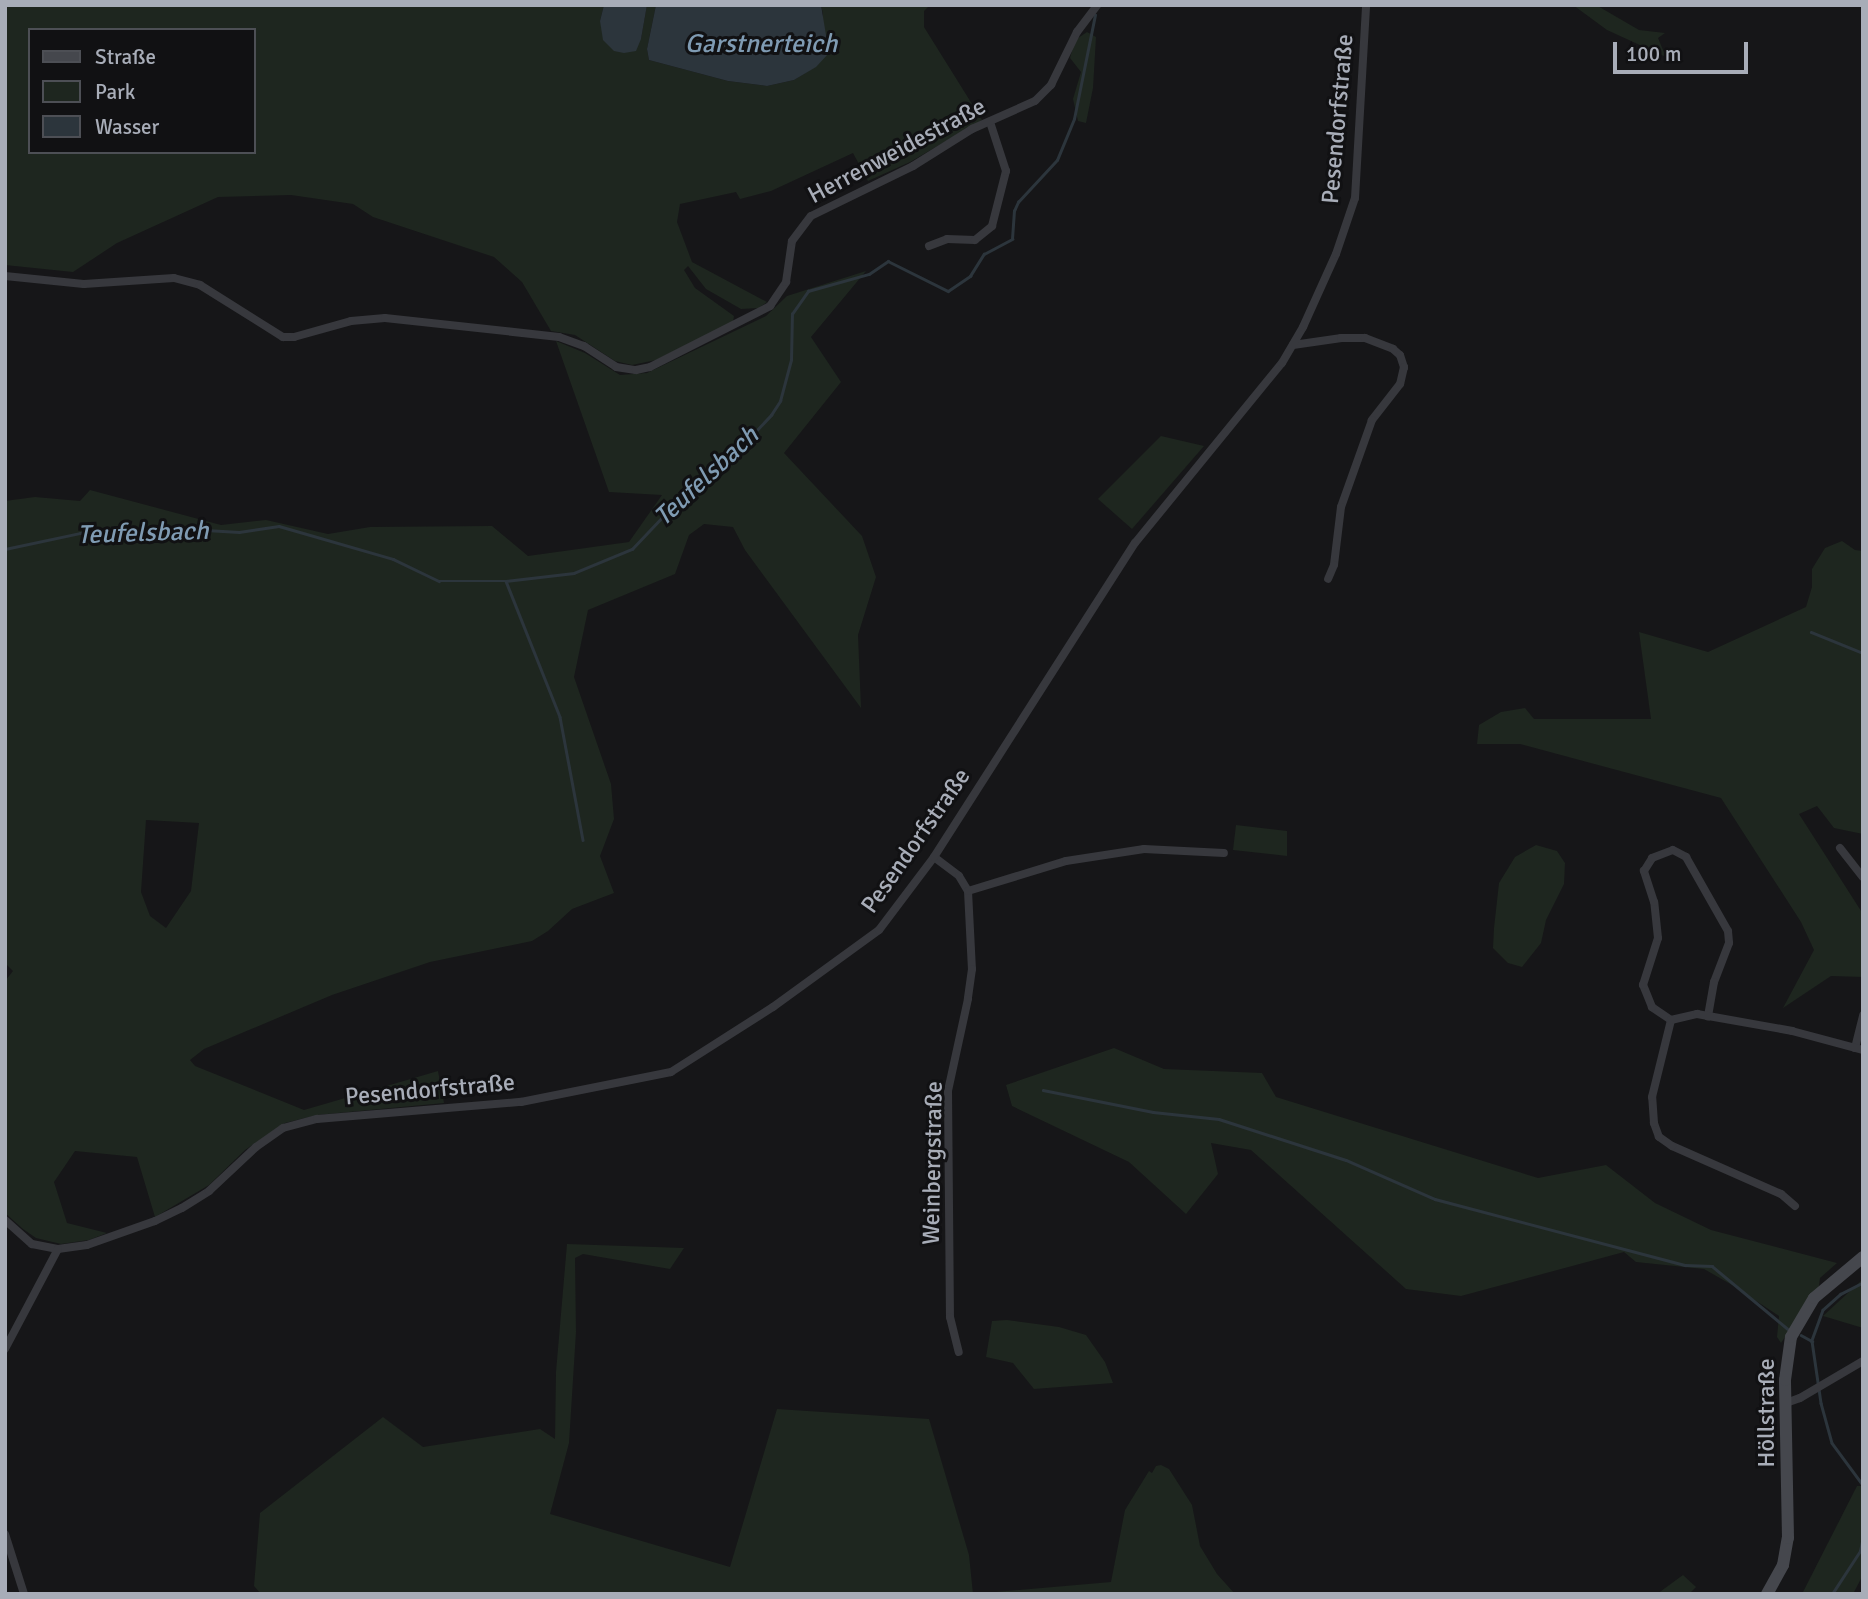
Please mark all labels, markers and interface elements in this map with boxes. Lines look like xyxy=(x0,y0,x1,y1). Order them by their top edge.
legend xyxy=(28,28,256,154)
scale bar xyxy=(1616,28,1751,72)
water label: Garstnerteich xyxy=(685,29,837,61)
street label: Pesendorfstraße xyxy=(1316,33,1360,205)
text: 100 m xyxy=(1626,41,1681,67)
text: Straße xyxy=(95,44,156,70)
text: Park xyxy=(95,79,135,105)
street label: Herrenweidestraße xyxy=(803,92,991,210)
text: Wasser xyxy=(95,114,159,140)
water label: Teufelsbach xyxy=(648,421,766,533)
water label: Teufelsbach xyxy=(77,516,209,552)
street label: Pesendorfstraße xyxy=(855,763,977,919)
street label: Pesendorfstraße xyxy=(344,1068,516,1112)
street label: Weinbergstraße xyxy=(917,1081,949,1245)
street label: Höllstraße xyxy=(1753,1358,1781,1468)

